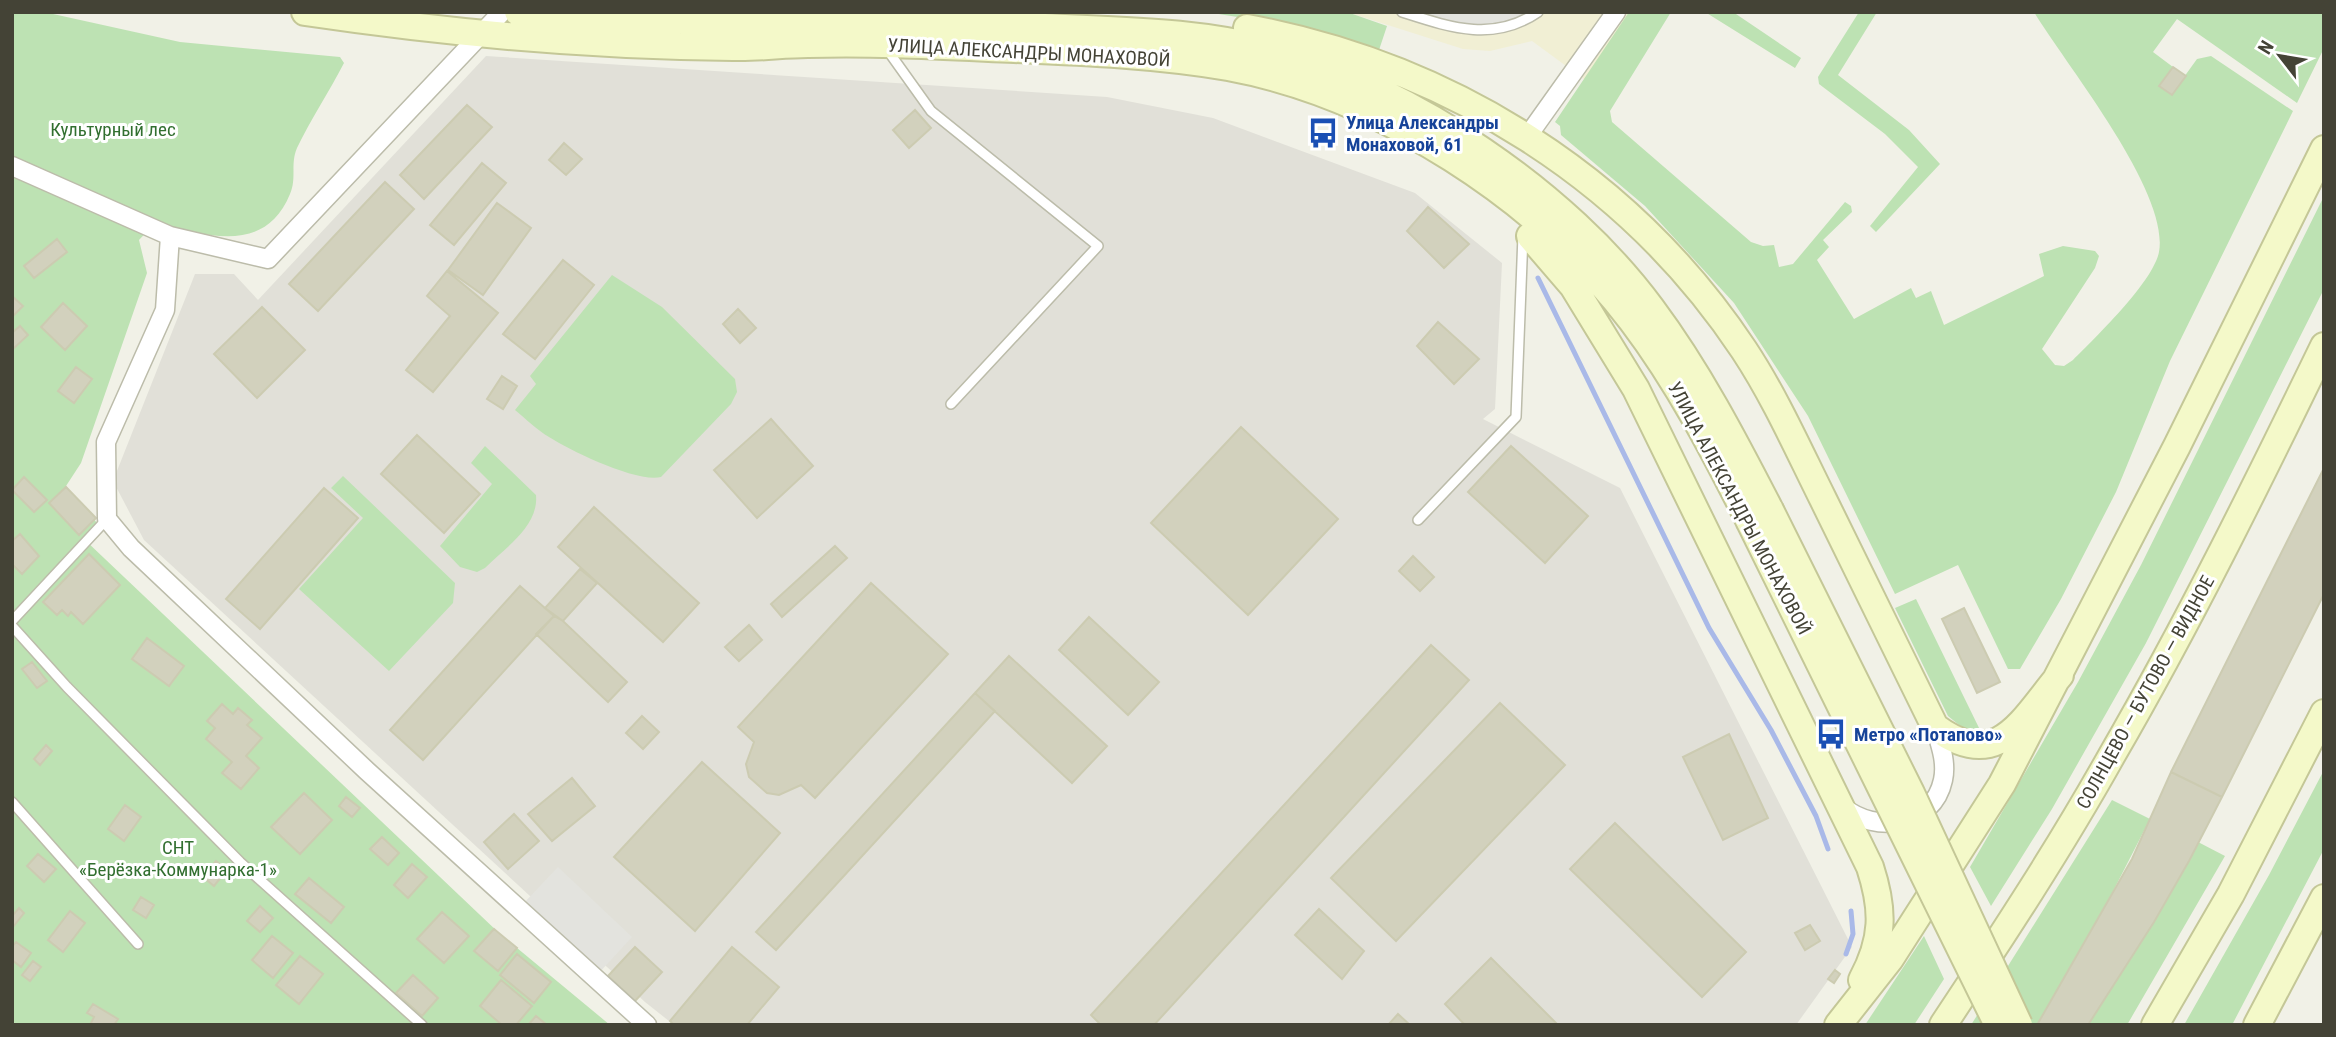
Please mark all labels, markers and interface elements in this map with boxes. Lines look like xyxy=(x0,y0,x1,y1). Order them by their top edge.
north arrow xyxy=(2245,21,2315,91)
street label: УЛИЦА АЛЕКСАНДРЫ МОНАХОВОЙ xyxy=(887,34,1171,71)
text: N xyxy=(2253,37,2279,58)
place label: Улица Александры Монаховой, 61 xyxy=(1346,111,1499,156)
bus stop icon: Улица Александры Монаховой, 61 xyxy=(1306,116,1340,150)
park label: Культурный лес xyxy=(50,118,176,141)
street label: УЛИЦА АЛЕКСАНДРЫ МОНАХОВОЙ xyxy=(1663,378,1816,639)
street label: СОЛНЦЕВО — БУТОВО — ВИДНОЕ xyxy=(2072,572,2219,813)
bus stop icon: Метро «Потапово» xyxy=(1814,717,1848,751)
place label: Метро «Потапово» xyxy=(1854,723,2002,746)
park label: СНТ «Берёзка-Коммунарка-1» xyxy=(79,836,277,881)

